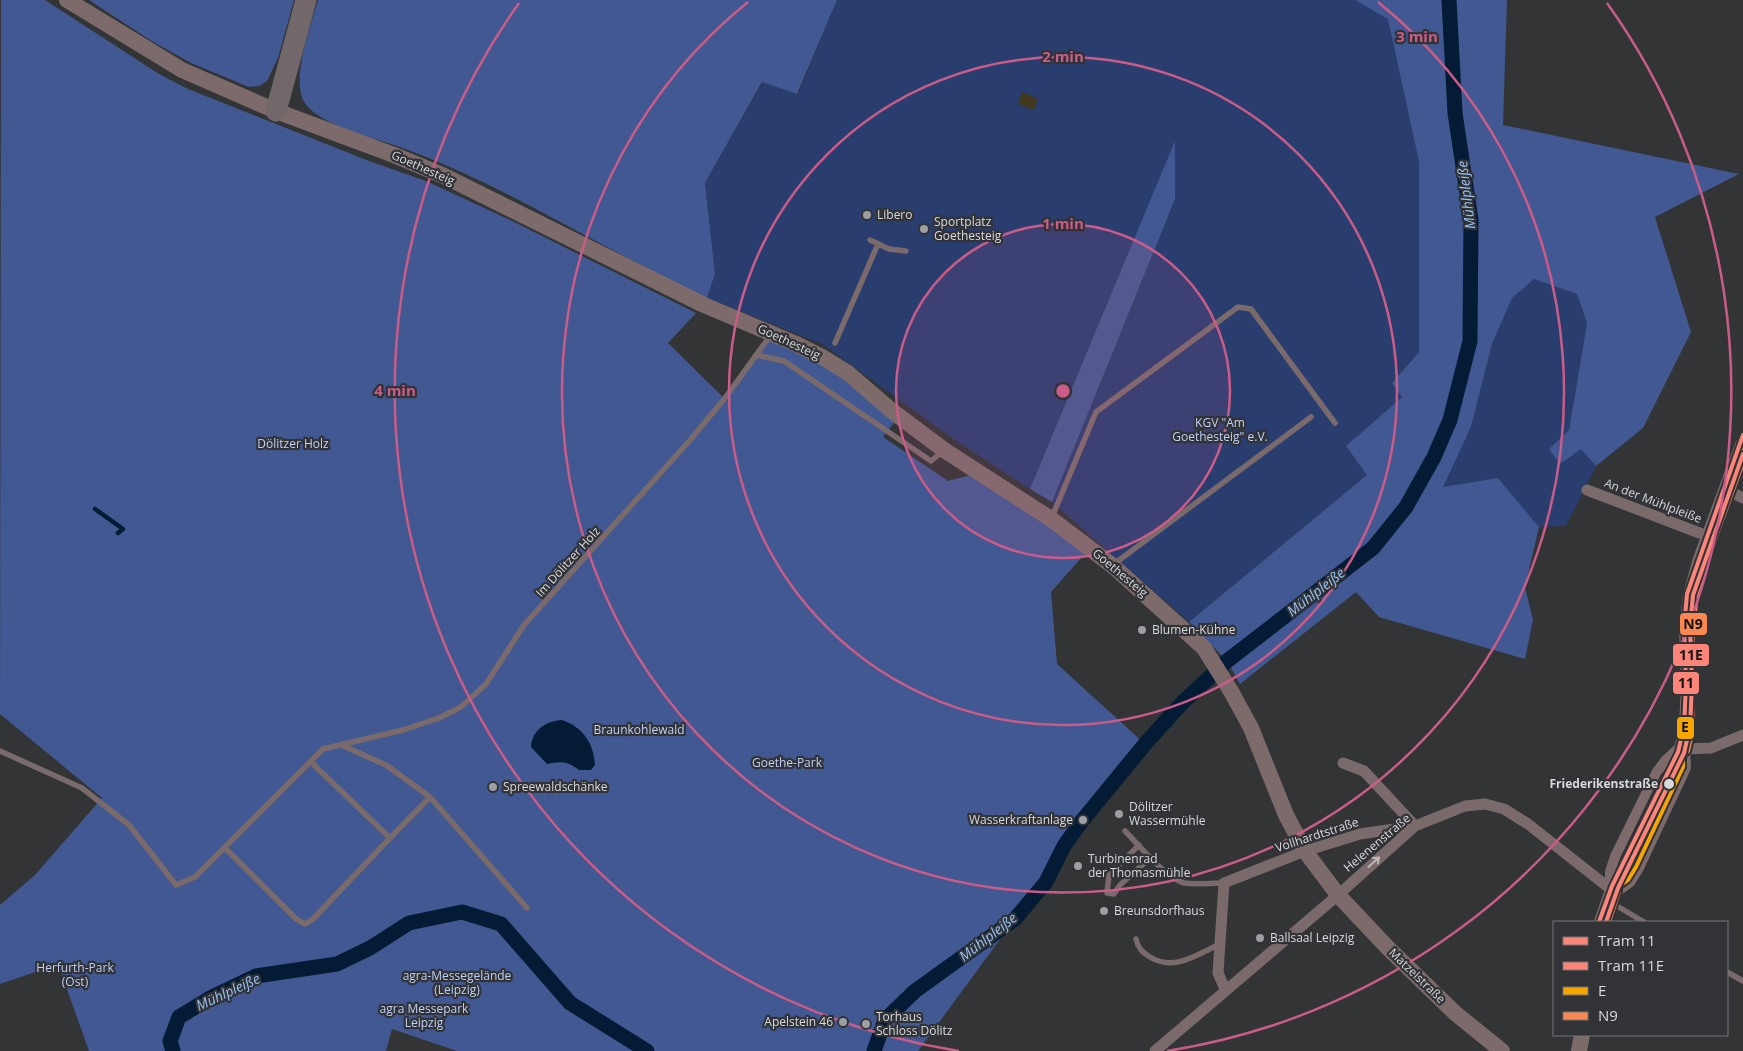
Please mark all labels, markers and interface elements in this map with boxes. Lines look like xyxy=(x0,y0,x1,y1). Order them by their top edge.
text: 3 min xyxy=(1396,26,1438,46)
text: 2 min xyxy=(1042,46,1084,66)
street label: Goethesteig xyxy=(389,146,458,189)
water label: Mühlpleiße xyxy=(1452,160,1479,230)
place label: Libero xyxy=(877,206,913,223)
marker: Libero xyxy=(861,209,873,221)
place label: Sportplatz Goethesteig xyxy=(934,213,1002,244)
text: 1 min xyxy=(1042,213,1084,233)
marker: Sportplatz Goethesteig xyxy=(918,223,930,235)
street label: Goethesteig xyxy=(755,320,824,364)
text: 4 min xyxy=(374,380,416,400)
centre of rings xyxy=(1054,382,1072,400)
park label: KGV "Am Goethesteig" e.V. xyxy=(1172,414,1268,445)
park label: Dölitzer Holz xyxy=(257,435,329,452)
street label: An der Mühlpleiße xyxy=(1602,474,1705,527)
street label: Im Dölitzer Holz xyxy=(532,523,604,600)
street label: Goethesteig xyxy=(1089,544,1152,601)
water label: Mühlpleiße xyxy=(1283,563,1349,620)
line badge: N9 xyxy=(1679,612,1708,636)
text: N9 xyxy=(1683,614,1703,633)
place label: Blumen-Kühne xyxy=(1152,621,1236,638)
marker: Blumen-Kühne xyxy=(1136,624,1148,636)
line badge: 11E xyxy=(1672,643,1710,667)
text: 11E xyxy=(1679,645,1703,664)
line badge: 11 xyxy=(1672,671,1700,695)
text: 11 xyxy=(1678,673,1694,692)
line badge: E xyxy=(1676,716,1695,740)
text: E xyxy=(1681,717,1689,736)
park label: Braunkohlewald xyxy=(593,721,685,738)
park label: Goethe-Park xyxy=(752,754,823,771)
place label: Friederikenstraße xyxy=(1550,775,1658,792)
marker: Friederikenstraße xyxy=(1662,777,1676,791)
place label: Spreewaldschänke xyxy=(503,778,608,795)
marker: Spreewaldschänke xyxy=(487,781,499,793)
place label: Dölitzer Wassermühle xyxy=(1129,798,1206,829)
marker: Dölitzer Wassermühle xyxy=(1113,808,1125,820)
street label: Helenenstraße xyxy=(1340,809,1414,876)
place label: Wasserkraftanlage xyxy=(969,811,1073,828)
street label: Vollhardtstraße xyxy=(1273,813,1361,856)
marker: Wasserkraftanlage xyxy=(1077,814,1089,826)
place label: Turbinenrad der Thomasmühle xyxy=(1088,850,1191,881)
one-way arrow xyxy=(1368,857,1381,868)
marker: Turbinenrad der Thomasmühle xyxy=(1072,860,1084,872)
place label: Breunsdorfhaus xyxy=(1114,902,1205,919)
marker: Breunsdorfhaus xyxy=(1098,905,1110,917)
water label: Mühlpleiße xyxy=(955,908,1021,965)
legend xyxy=(1553,921,1728,1036)
place label: Ballsaal Leipzig xyxy=(1270,929,1355,946)
text: Tram 11 xyxy=(1598,930,1656,950)
marker: Ballsaal Leipzig xyxy=(1254,932,1266,944)
street label: Matzelstraße xyxy=(1385,944,1450,1007)
text: Tram 11E xyxy=(1598,955,1664,975)
park label: Herfurth-Park (Ost) xyxy=(36,959,114,990)
park label: agra-Messegelände (Leipzig) xyxy=(403,967,512,998)
water label: Mühlpleiße xyxy=(193,968,263,1015)
text: E xyxy=(1598,980,1606,1000)
park label: agra Messepark Leipzig xyxy=(380,1000,469,1031)
text: N9 xyxy=(1598,1005,1618,1025)
place label: Torhaus Schloss Dölitz xyxy=(876,1008,953,1039)
place label: Apelstein 46 xyxy=(764,1013,833,1030)
marker: Apelstein 46 xyxy=(837,1016,849,1028)
marker: Torhaus Schloss Dölitz xyxy=(860,1018,872,1030)

